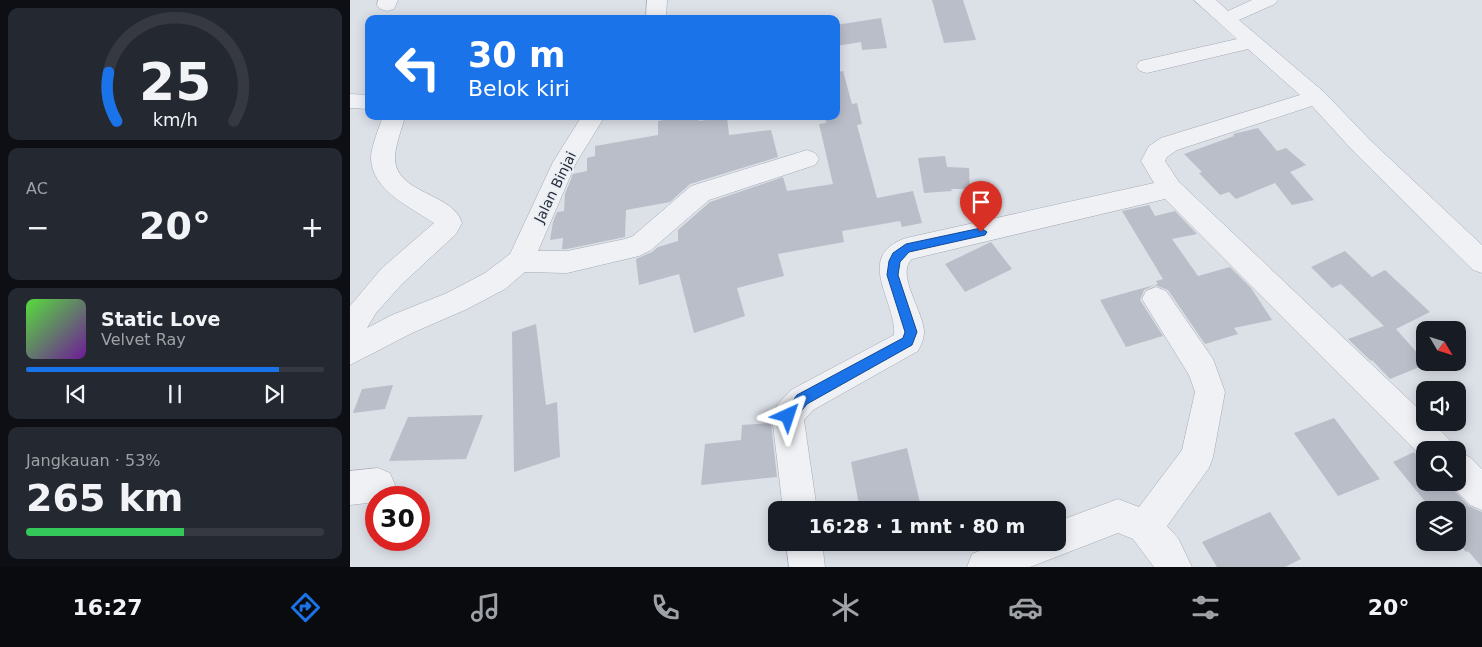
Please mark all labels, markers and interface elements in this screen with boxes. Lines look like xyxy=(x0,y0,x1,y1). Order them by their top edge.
icon: left xyxy=(385,35,450,100)
text: 30 m xyxy=(468,35,565,75)
text: 25 xyxy=(139,52,211,112)
text: Belok kiri xyxy=(468,76,570,101)
text: km/h xyxy=(152,109,198,130)
street label: Jalan Binjai xyxy=(530,149,579,226)
text: AC xyxy=(26,179,48,198)
pin xyxy=(960,181,1002,232)
icon: arrive xyxy=(967,188,995,216)
text: 20° xyxy=(139,204,211,248)
text: − xyxy=(26,211,49,244)
text: + xyxy=(301,211,324,244)
text: Static Love xyxy=(101,308,221,330)
north arrow xyxy=(1416,321,1466,371)
map controls xyxy=(1416,321,1466,551)
text: Velvet Ray xyxy=(101,330,186,349)
icon: previous xyxy=(62,380,90,408)
icon: pause xyxy=(161,380,189,408)
icon: next xyxy=(260,380,288,408)
button: sound xyxy=(1416,381,1466,431)
position arrow xyxy=(761,389,813,441)
button: search xyxy=(1416,441,1466,491)
text: Jangkauan · 53% xyxy=(26,451,161,470)
text: 265 km xyxy=(26,476,183,520)
speed limit sign: 30 xyxy=(365,486,430,551)
button: layers xyxy=(1416,501,1466,551)
text: 16:28 · 1 mnt · 80 m xyxy=(809,515,1025,537)
icon: directions xyxy=(288,590,323,625)
icon: music xyxy=(468,590,503,625)
icon: phone xyxy=(648,590,683,625)
icon: climate xyxy=(828,590,863,625)
icon: car xyxy=(1008,590,1043,625)
icon: filters xyxy=(1188,590,1223,625)
text: 16:27 xyxy=(73,595,143,620)
text: 20° xyxy=(1368,595,1409,620)

